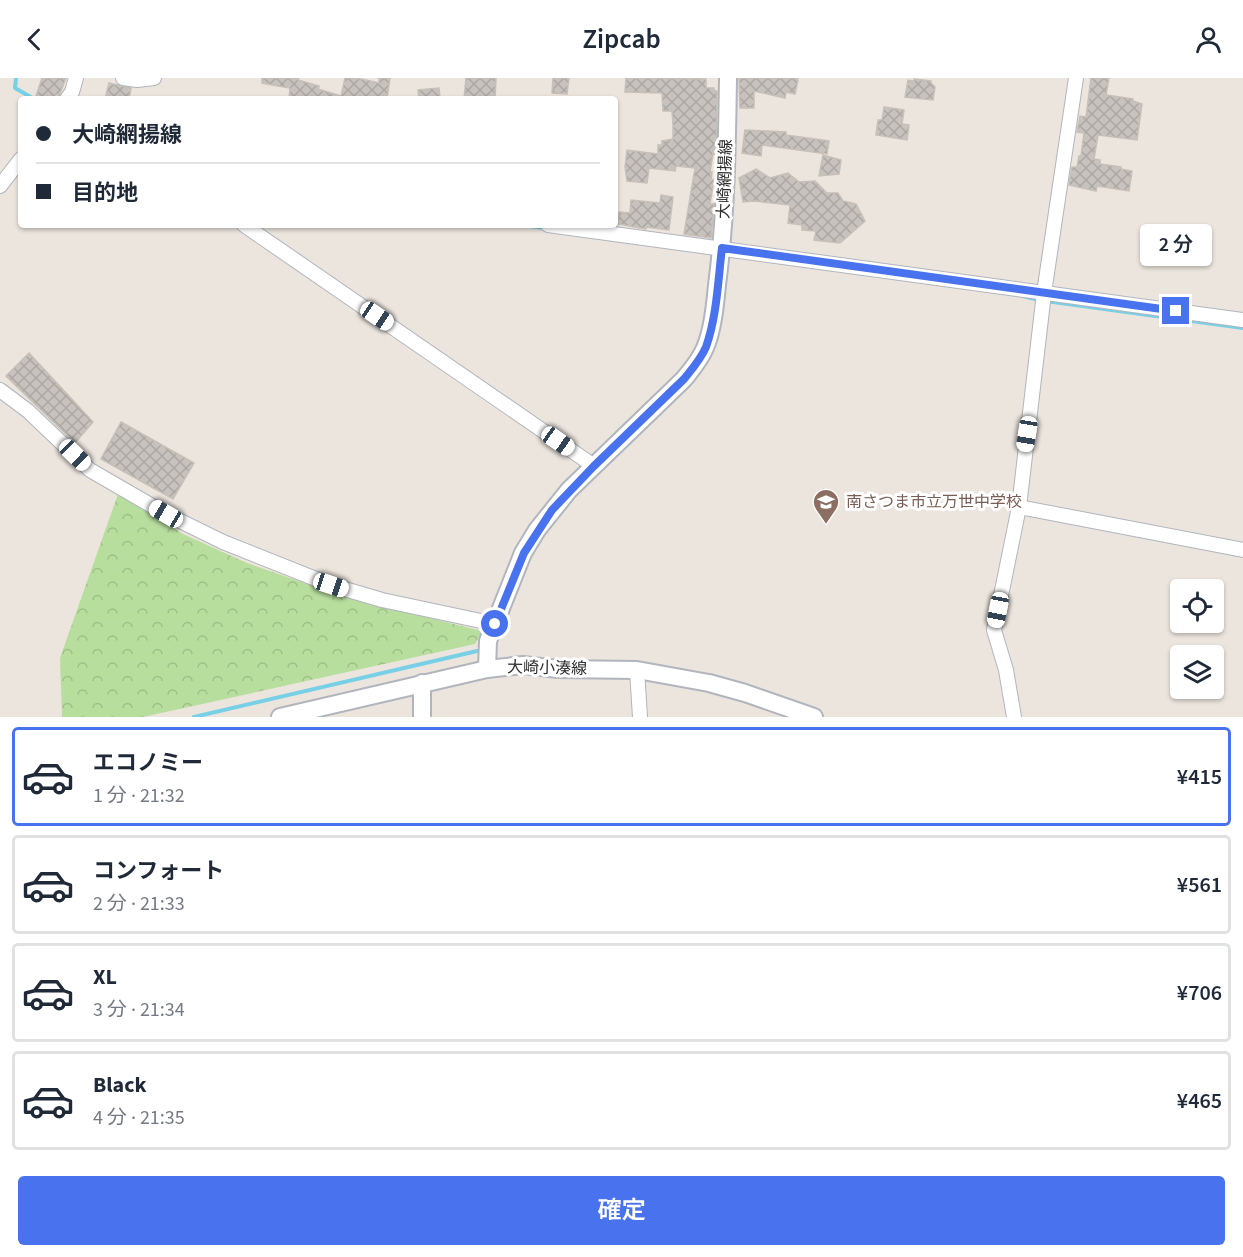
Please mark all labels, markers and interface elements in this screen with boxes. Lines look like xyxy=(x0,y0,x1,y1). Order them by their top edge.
text: Zipcab xyxy=(582,20,661,59)
icon: back xyxy=(18,23,51,56)
icon: person xyxy=(1192,23,1225,56)
text: 大崎網揚線 xyxy=(72,119,182,151)
street label: 大崎網揚線 xyxy=(713,139,737,219)
text: 目的地 xyxy=(72,177,138,209)
callout: 2 分 xyxy=(1140,224,1212,266)
text: 2 分 xyxy=(1159,231,1193,259)
route end xyxy=(1162,297,1189,324)
car xyxy=(357,298,397,334)
car xyxy=(1015,415,1039,453)
car xyxy=(538,423,578,459)
car xyxy=(56,436,94,474)
school or university icon: 南さつま市立万世中学校 xyxy=(811,487,841,525)
place label: 南さつま市立万世中学校 xyxy=(846,491,1022,513)
car xyxy=(146,497,186,531)
car xyxy=(311,571,351,599)
map controls xyxy=(1170,579,1224,699)
button: locate xyxy=(1170,579,1224,633)
car xyxy=(986,591,1010,629)
route start xyxy=(481,610,508,637)
button: layers xyxy=(1170,645,1224,699)
street label: 大崎小湊線 xyxy=(507,656,587,680)
text: エコノミー xyxy=(93,747,203,779)
icon: car xyxy=(21,750,75,804)
text: ¥415 xyxy=(1177,761,1222,793)
text: 1 分 · 21:32 xyxy=(93,782,185,810)
text: コンフォート xyxy=(93,855,224,887)
icon: car xyxy=(21,858,75,912)
text: ¥561 xyxy=(1177,869,1222,901)
text: 2 分 · 21:33 xyxy=(93,890,185,918)
text: XL xyxy=(93,961,117,993)
icon: car xyxy=(21,966,75,1020)
text: ¥706 xyxy=(1177,977,1222,1009)
text: 3 分 · 21:34 xyxy=(93,996,185,1024)
text: Black xyxy=(93,1069,147,1101)
icon: car xyxy=(21,1074,75,1128)
text: ¥465 xyxy=(1177,1085,1222,1117)
text: 4 分 · 21:35 xyxy=(93,1104,185,1132)
button: 確定 xyxy=(18,1176,1225,1245)

